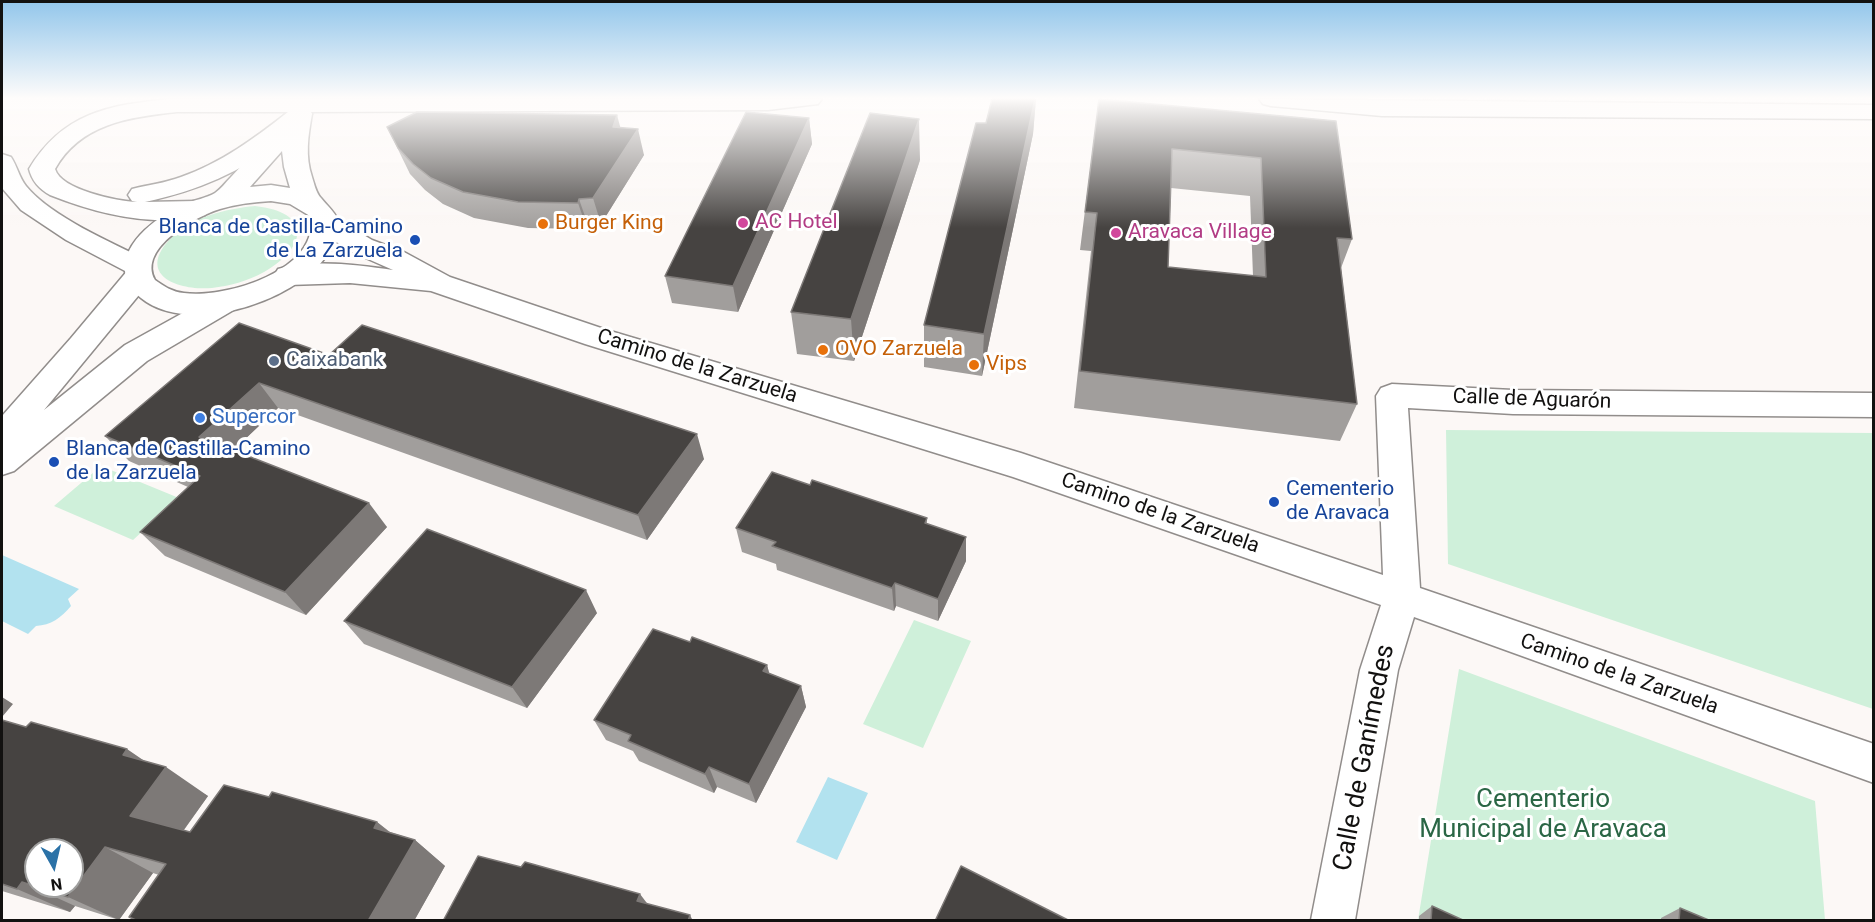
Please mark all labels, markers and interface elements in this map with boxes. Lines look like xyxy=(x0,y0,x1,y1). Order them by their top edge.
place label: AC Hotel xyxy=(755,210,838,236)
place label: Burger King xyxy=(555,211,664,237)
place label: Blanca de Castilla-Camino de La Zarzuela xyxy=(158,215,403,265)
marker: AC Hotel xyxy=(736,216,750,230)
marker: Burger King xyxy=(536,217,550,231)
place label: Aravaca Village xyxy=(1128,220,1272,246)
marker: Aravaca Village xyxy=(1109,226,1123,240)
marker: Blanca de Castilla-Camino de La Zarzuela xyxy=(408,233,422,247)
street label: Camino de la Zarzuela xyxy=(594,325,800,409)
place label: OVO Zarzuela xyxy=(835,337,963,363)
marker: OVO Zarzuela xyxy=(816,343,830,357)
place label: Caixabank xyxy=(286,348,383,374)
place label: Vips xyxy=(986,352,1027,378)
marker: Caixabank xyxy=(267,354,281,368)
marker: Vips xyxy=(967,358,981,372)
street label: Calle de Aguarón xyxy=(1452,385,1612,415)
place label: Supercor xyxy=(212,405,296,431)
marker: Supercor xyxy=(193,411,207,425)
place label: Blanca de Castilla-Camino de la Zarzuela xyxy=(66,437,311,487)
marker: Blanca de Castilla-Camino de la Zarzuela xyxy=(47,455,61,469)
street label: Camino de la Zarzuela xyxy=(1058,468,1262,560)
place label: Cementerio de Aravaca xyxy=(1286,477,1394,527)
marker: Cementerio de Aravaca xyxy=(1267,495,1281,509)
street label: Camino de la Zarzuela xyxy=(1517,629,1721,721)
street label: Calle de Ganímedes xyxy=(1328,642,1402,874)
park label: Cementerio Municipal de Aravaca xyxy=(1419,784,1667,846)
north arrow xyxy=(24,838,84,898)
text: N xyxy=(49,874,63,895)

